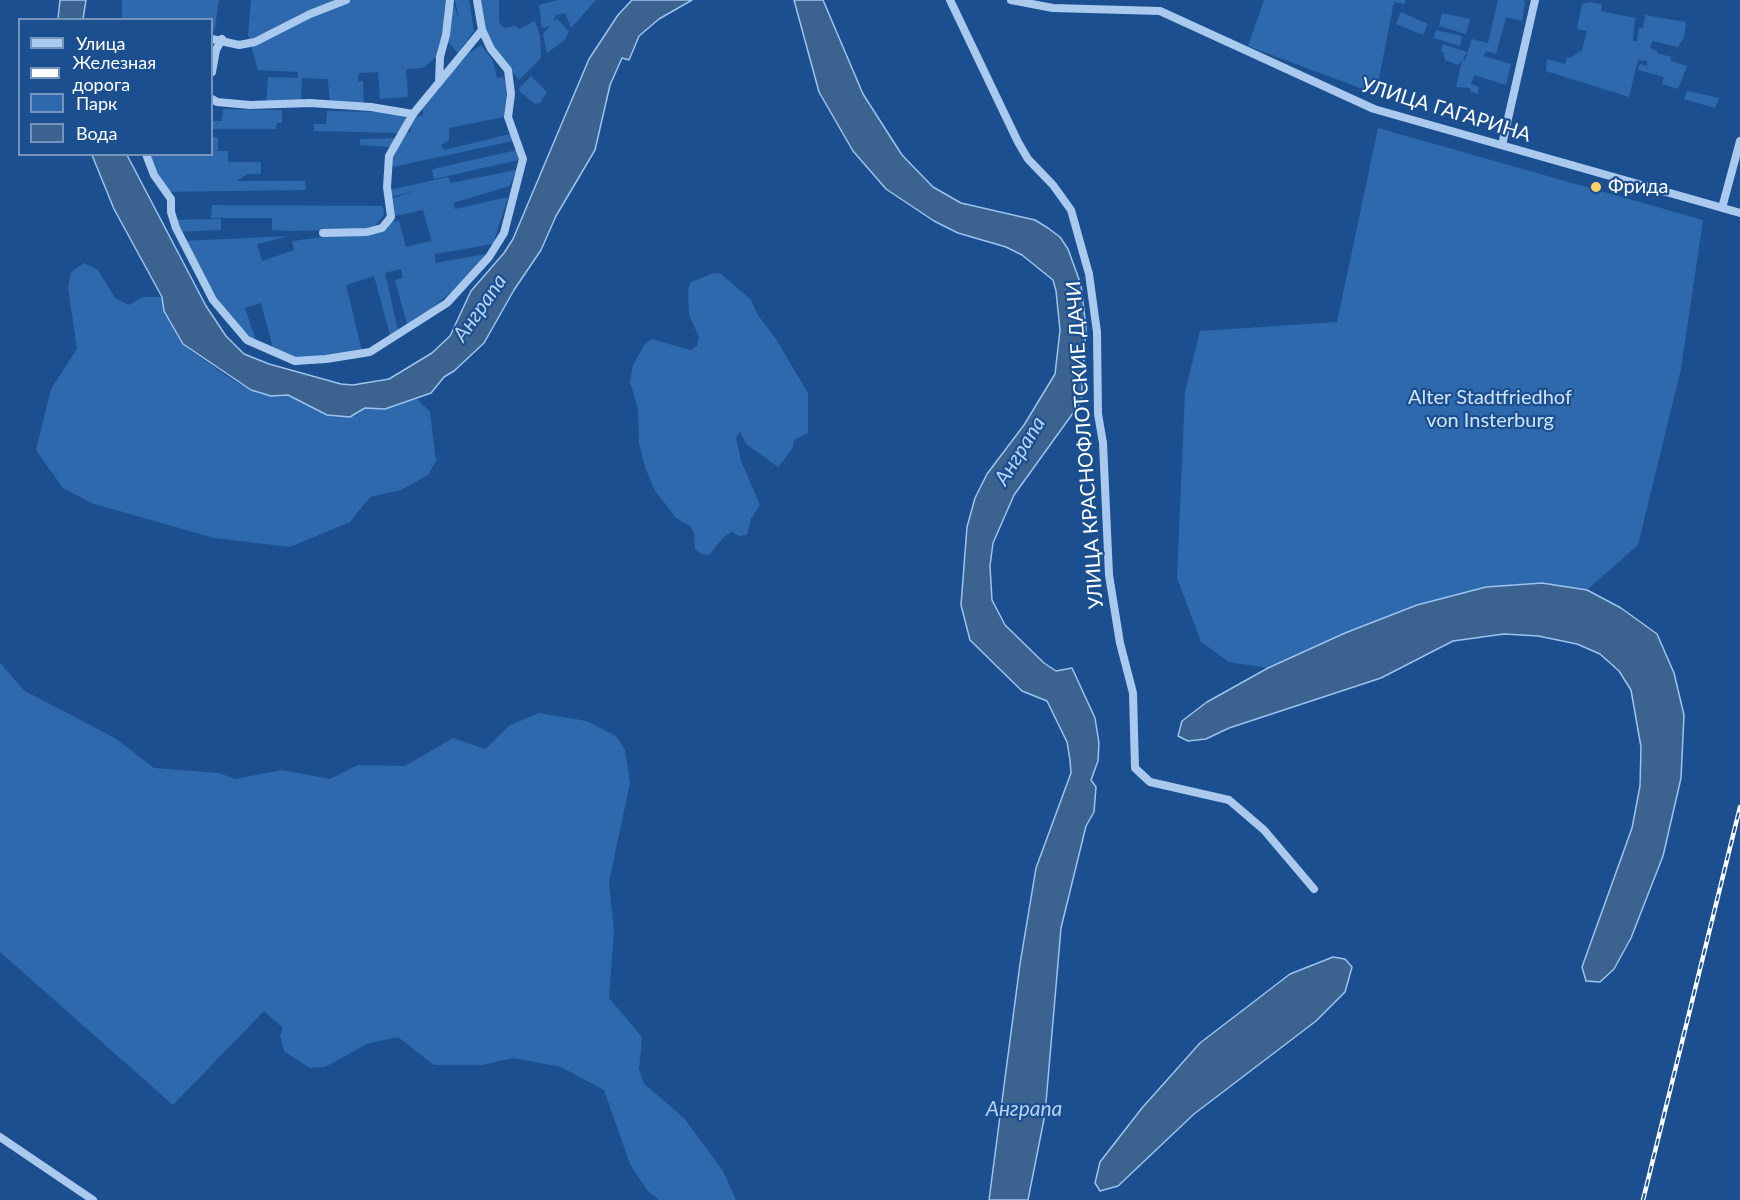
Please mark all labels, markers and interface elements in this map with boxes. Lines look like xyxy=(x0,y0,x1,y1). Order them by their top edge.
legend xyxy=(18,18,213,156)
text: Улица xyxy=(76,32,126,54)
text: Железная дорога xyxy=(72,51,156,95)
street label: УЛИЦА ГАГАРИНА xyxy=(1358,73,1534,147)
text: Парк xyxy=(76,92,117,114)
text: Вода xyxy=(76,122,117,144)
place label: Фрида xyxy=(1608,175,1668,199)
marker: Фрида xyxy=(1589,180,1603,194)
water label: Анграпа xyxy=(448,269,512,347)
street label: УЛИЦА КРАСНОФЛОТСКИЕ ДАЧИ xyxy=(1062,280,1108,610)
park label: Alter Stadtfriedhof von Insterburg xyxy=(1408,386,1572,433)
water label: Анграпа xyxy=(989,412,1051,490)
water label: Анграпа xyxy=(986,1096,1062,1122)

